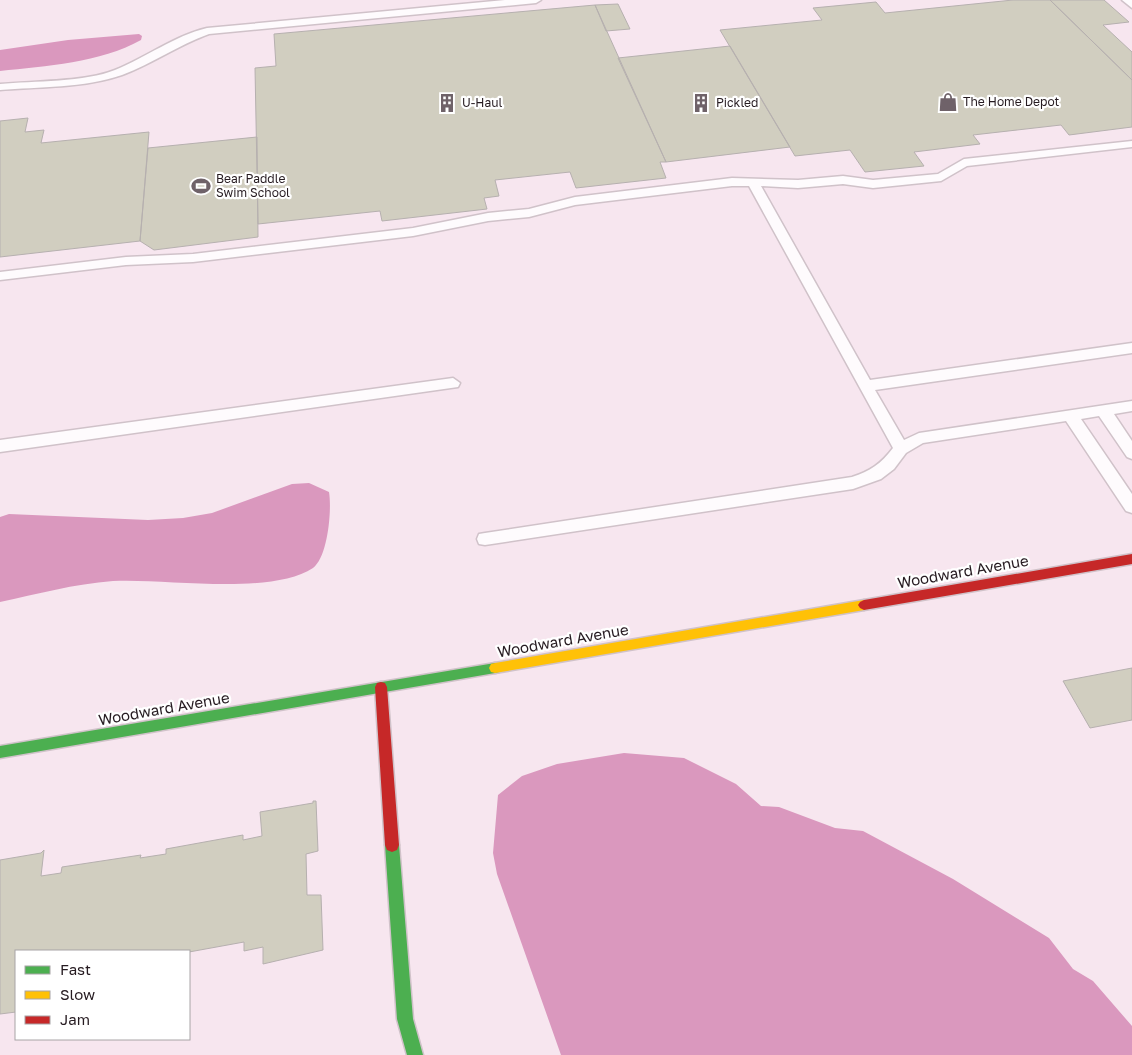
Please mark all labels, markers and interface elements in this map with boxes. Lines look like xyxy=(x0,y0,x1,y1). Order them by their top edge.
shop icon: The Home Depot xyxy=(937,91,959,113)
building icon: U-Haul xyxy=(436,92,458,114)
building icon: Pickled xyxy=(690,92,712,114)
place label: The Home Depot xyxy=(963,94,1060,109)
place label: U-Haul xyxy=(462,95,502,110)
place label: Pickled xyxy=(716,95,758,110)
place label: Bear Paddle Swim School xyxy=(216,171,290,200)
sports icon: Bear Paddle Swim School xyxy=(190,175,212,197)
street label: Woodward Avenue xyxy=(896,551,1030,591)
street label: Woodward Avenue xyxy=(496,620,630,660)
street label: Woodward Avenue xyxy=(97,688,231,728)
legend xyxy=(15,950,190,1040)
text: Fast xyxy=(60,960,91,978)
text: Slow xyxy=(60,985,95,1003)
text: Jam xyxy=(60,1010,90,1028)

